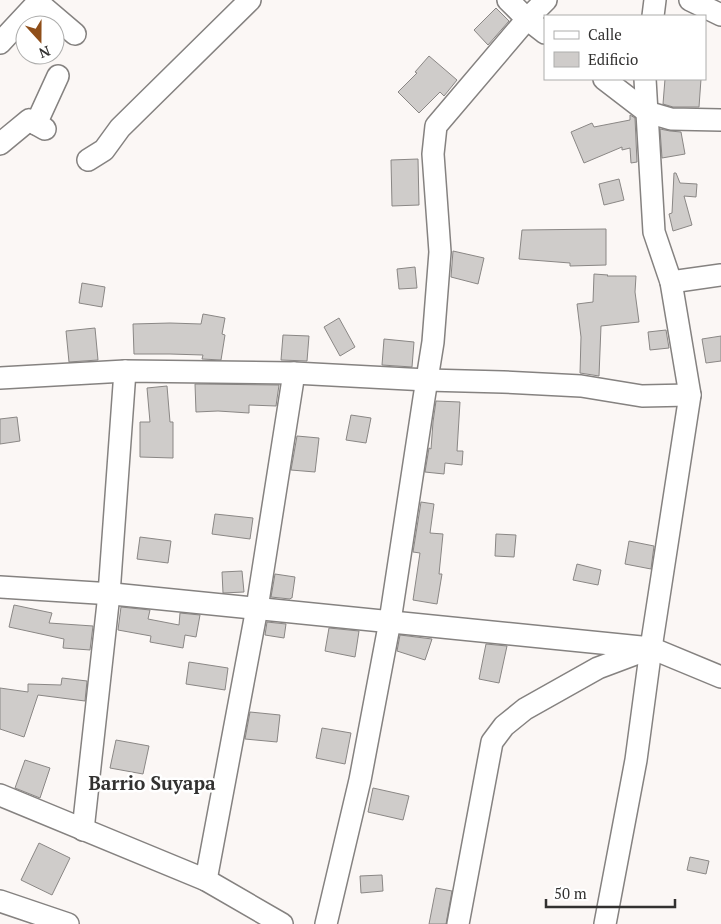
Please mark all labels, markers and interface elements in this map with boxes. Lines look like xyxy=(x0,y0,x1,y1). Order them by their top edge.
north arrow xyxy=(15,15,65,65)
legend xyxy=(544,15,706,80)
text: Calle xyxy=(588,24,622,44)
text: N xyxy=(36,42,53,64)
text: Edificio xyxy=(588,49,638,69)
district label: Barrio Suyapa xyxy=(88,770,216,795)
scale bar xyxy=(546,876,675,908)
text: 50 m xyxy=(554,883,587,903)

